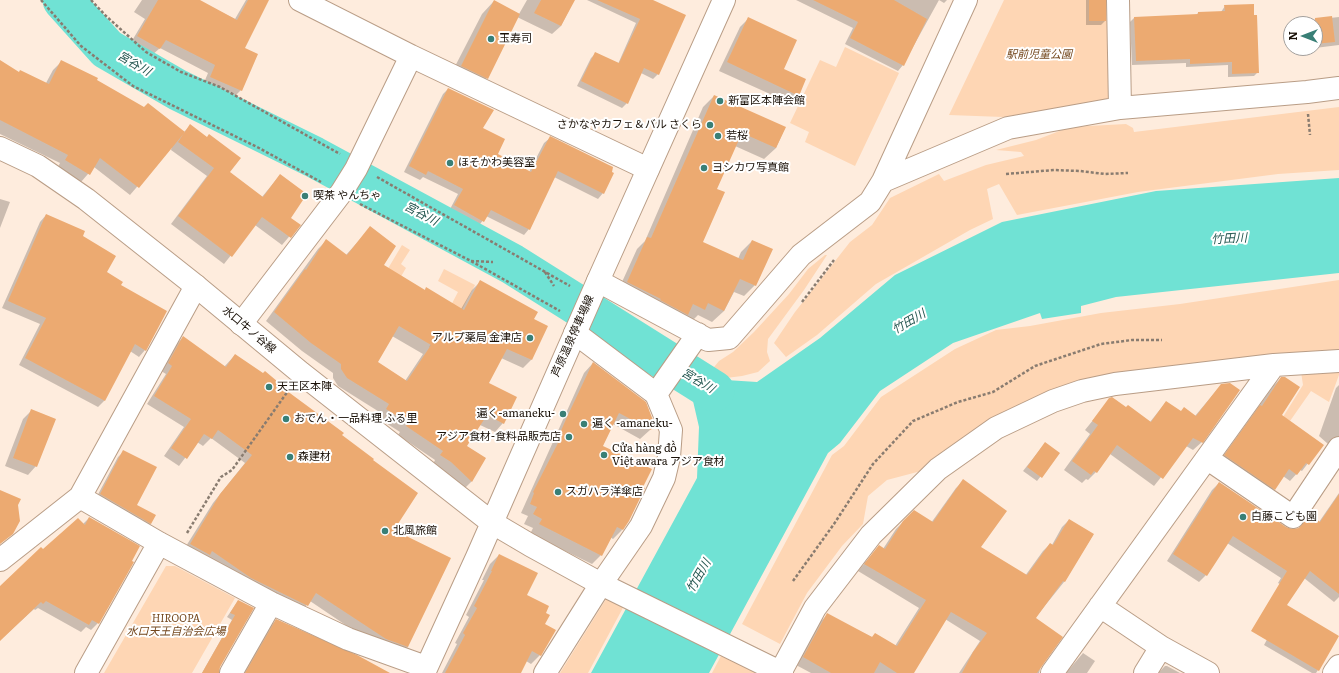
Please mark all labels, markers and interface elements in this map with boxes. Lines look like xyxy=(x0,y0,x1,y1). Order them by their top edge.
north arrow xyxy=(1283,16,1323,56)
text: N xyxy=(1284,31,1300,41)
place label: 玉寿司 xyxy=(499,32,532,46)
marker: 玉寿司 xyxy=(486,34,496,44)
park label: 駅前児童公園 xyxy=(1006,48,1072,62)
water label: 宮谷川 xyxy=(115,49,153,79)
place label: 新富区本陣会館 xyxy=(728,94,805,108)
marker: 新富区本陣会館 xyxy=(715,96,725,106)
place label: さかなやカフェ＆バル さくら xyxy=(557,118,702,132)
marker: さかなやカフェ＆バル さくら xyxy=(705,120,715,130)
place label: 若桜 xyxy=(726,129,748,143)
marker: 若桜 xyxy=(713,131,723,141)
place label: ほそかわ美容室 xyxy=(458,156,535,170)
marker: ほそかわ美容室 xyxy=(445,158,455,168)
place label: ヨシカワ写真館 xyxy=(712,161,789,175)
marker: ヨシカワ写真館 xyxy=(699,163,709,173)
place label: 喫茶 やんちゃ xyxy=(313,189,381,203)
marker: 喫茶 やんちゃ xyxy=(300,191,310,201)
water label: 宮谷川 xyxy=(402,199,440,229)
water label: 竹田川 xyxy=(1211,231,1247,247)
street label: 芦原温泉停車場線 xyxy=(549,293,597,379)
street label: 水口牛ノ谷線 xyxy=(219,304,279,356)
water label: 竹田川 xyxy=(890,307,928,337)
place label: アルプ薬局 金津店 xyxy=(432,331,522,345)
marker: アルプ薬局 金津店 xyxy=(525,333,535,343)
water label: 宮谷川 xyxy=(679,366,717,396)
place label: 天王区本陣 xyxy=(277,380,332,394)
marker: 天王区本陣 xyxy=(264,382,274,392)
place label: 遍く-amaneku- xyxy=(477,407,555,421)
marker: 遍く-amaneku- xyxy=(558,409,568,419)
place label: おでん・一品料理 ふる里 xyxy=(294,412,417,426)
marker: おでん・一品料理 ふる里 xyxy=(281,414,291,424)
place label: 遍く -amaneku- xyxy=(592,417,673,431)
marker: 遍く -amaneku- xyxy=(579,419,589,429)
place label: アジア食材-食料品販売店 xyxy=(436,430,561,444)
marker: アジア食材-食料品販売店 xyxy=(564,432,574,442)
place label: Cửa hàng đồ Việt awara アジア食材 xyxy=(612,442,725,468)
place label: 森建材 xyxy=(298,450,331,464)
marker: Cửa hàng đồ Việt awara アジア食材 xyxy=(599,450,609,460)
marker: 森建材 xyxy=(285,452,295,462)
place label: スガハラ洋傘店 xyxy=(566,485,643,499)
marker: スガハラ洋傘店 xyxy=(553,487,563,497)
place label: 白藤こども園 xyxy=(1251,510,1317,524)
marker: 白藤こども園 xyxy=(1238,512,1248,522)
place label: 北風旅館 xyxy=(393,524,437,538)
marker: 北風旅館 xyxy=(380,526,390,536)
water label: 竹田川 xyxy=(684,557,714,595)
park label: HIROOPA 水口天王自治会広場 xyxy=(127,612,225,638)

